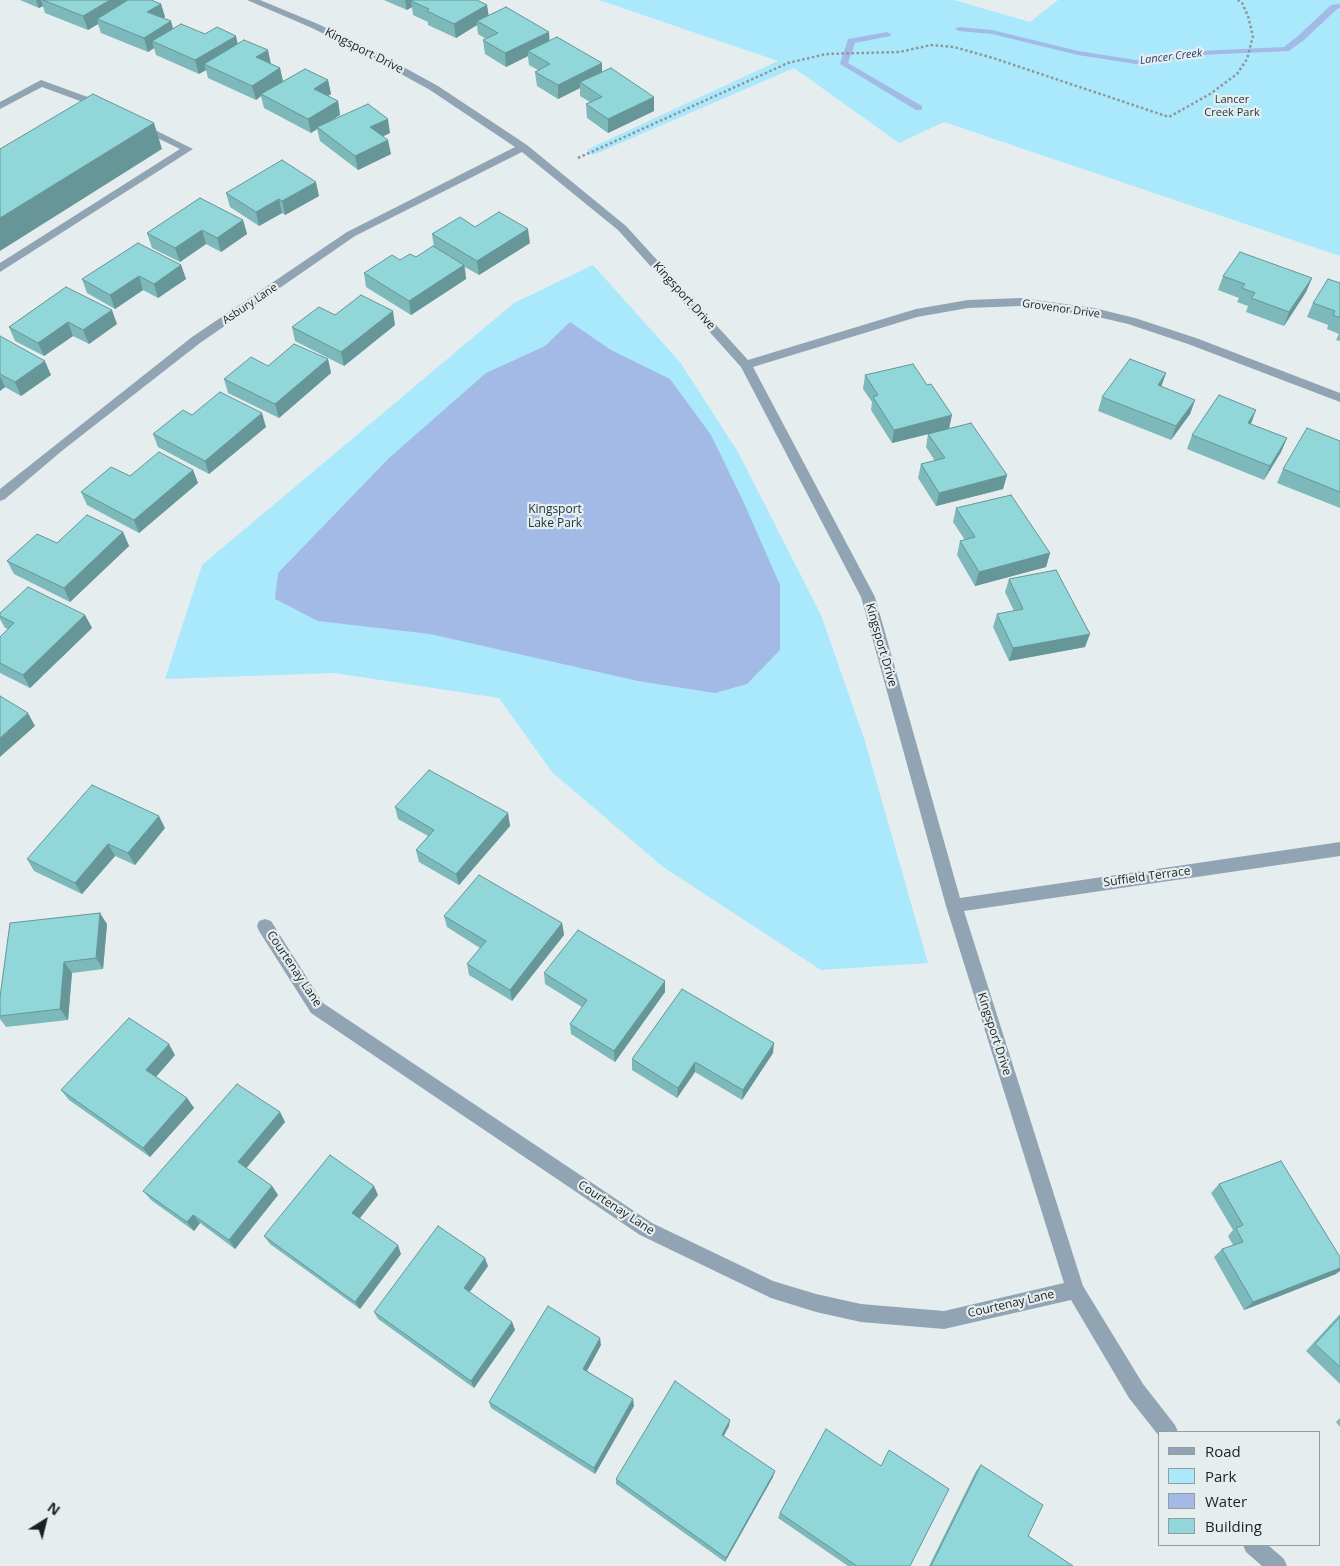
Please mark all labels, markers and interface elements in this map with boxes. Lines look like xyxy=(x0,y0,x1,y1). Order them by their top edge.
street label: Kingsport Drive xyxy=(322,25,406,77)
water label: Lancer Creek xyxy=(1139,47,1203,67)
park label: Lancer Creek Park xyxy=(1204,93,1260,119)
street label: Kingsport Drive xyxy=(650,259,718,333)
street label: Asbury Lane xyxy=(220,281,280,327)
street label: Grovenor Drive xyxy=(1021,297,1101,321)
park label: Kingsport Lake Park xyxy=(528,503,582,531)
street label: Kingsport Drive xyxy=(862,602,900,688)
street label: Suffield Terrace xyxy=(1103,864,1191,890)
street label: Courtenay Lane xyxy=(263,928,325,1010)
street label: Kingsport Drive xyxy=(974,991,1014,1077)
street label: Courtenay Lane xyxy=(575,1178,657,1238)
street label: Courtenay Lane xyxy=(966,1287,1056,1321)
legend xyxy=(1158,1431,1320,1546)
text: Road xyxy=(1205,1441,1241,1461)
text: Park xyxy=(1205,1466,1236,1486)
text: Water xyxy=(1205,1491,1247,1511)
north arrow xyxy=(20,1496,70,1546)
text: N xyxy=(44,1497,64,1519)
text: Building xyxy=(1205,1516,1262,1536)

